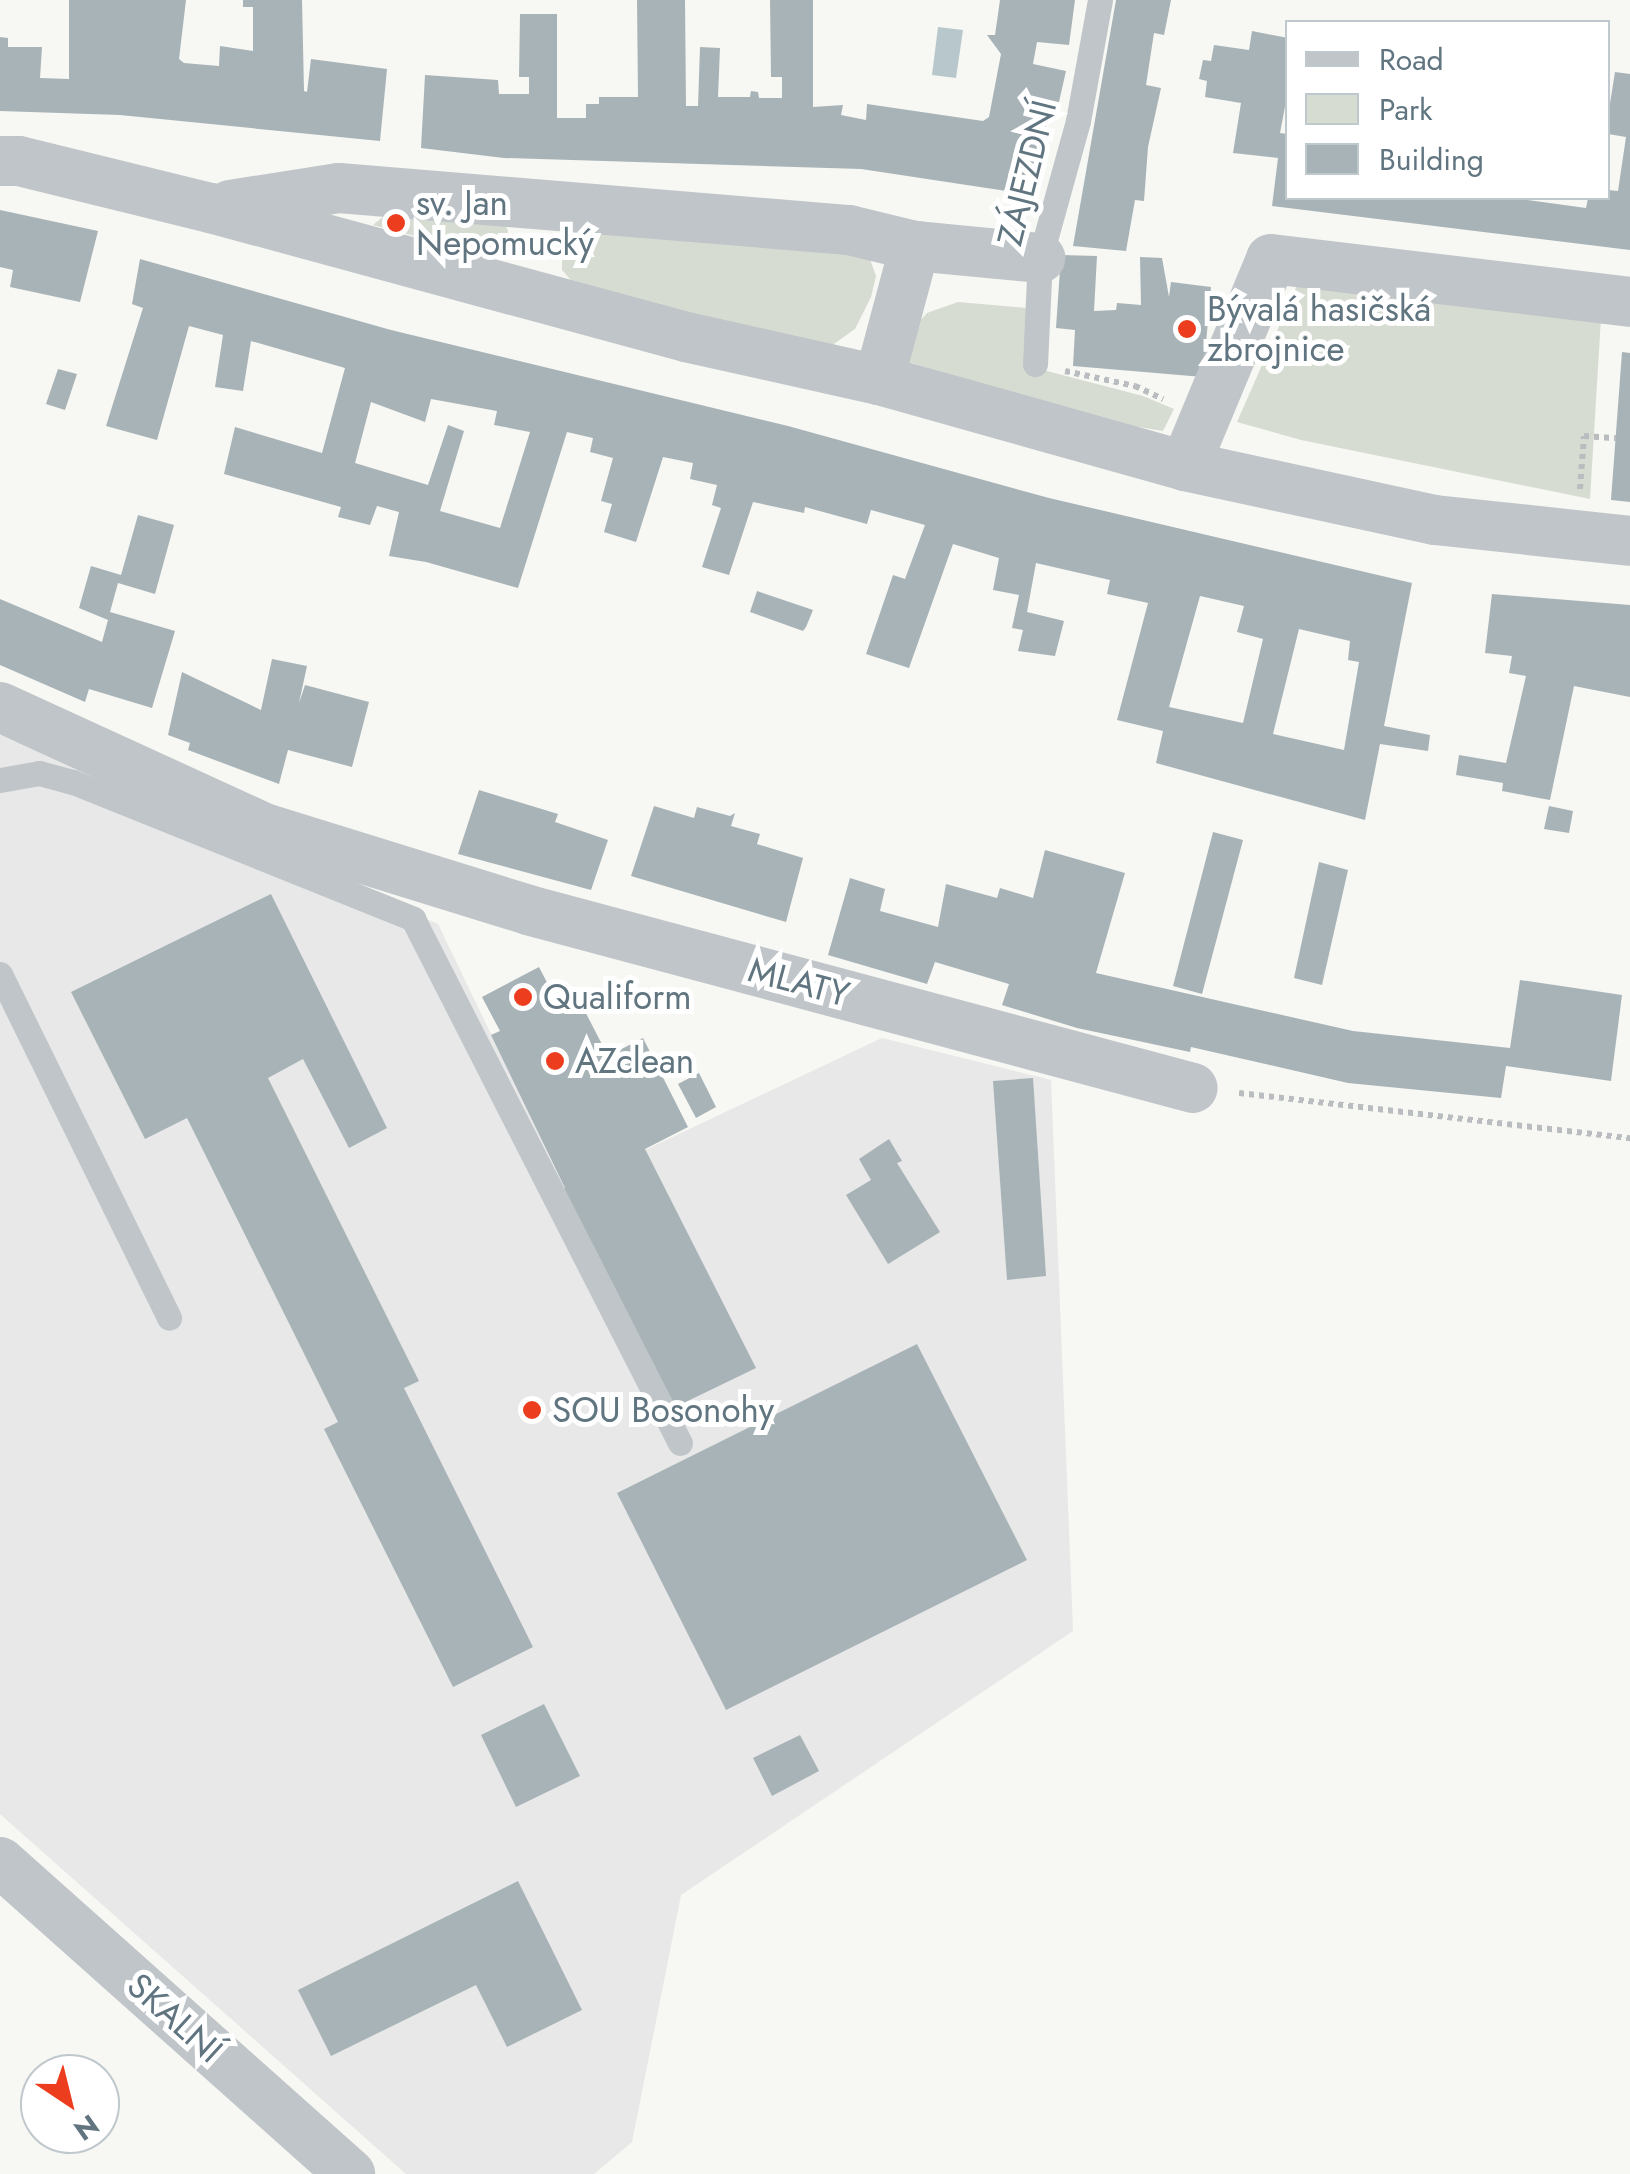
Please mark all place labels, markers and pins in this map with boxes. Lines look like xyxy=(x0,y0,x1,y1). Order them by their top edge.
place label: sv. Jan Nepomucký xyxy=(416,182,594,264)
marker: sv. Jan Nepomucký xyxy=(385,212,407,234)
place label: Bývalá hasičská zbrojnice xyxy=(1207,288,1431,370)
marker: Bývalá hasičská zbrojnice xyxy=(1176,318,1198,340)
place label: Qualiform xyxy=(543,976,691,1018)
marker: Qualiform xyxy=(512,986,534,1008)
place label: AZclean xyxy=(575,1040,694,1082)
marker: AZclean xyxy=(544,1050,566,1072)
place label: SOU Bosonohy xyxy=(552,1389,774,1431)
marker: SOU Bosonohy xyxy=(521,1399,543,1421)

